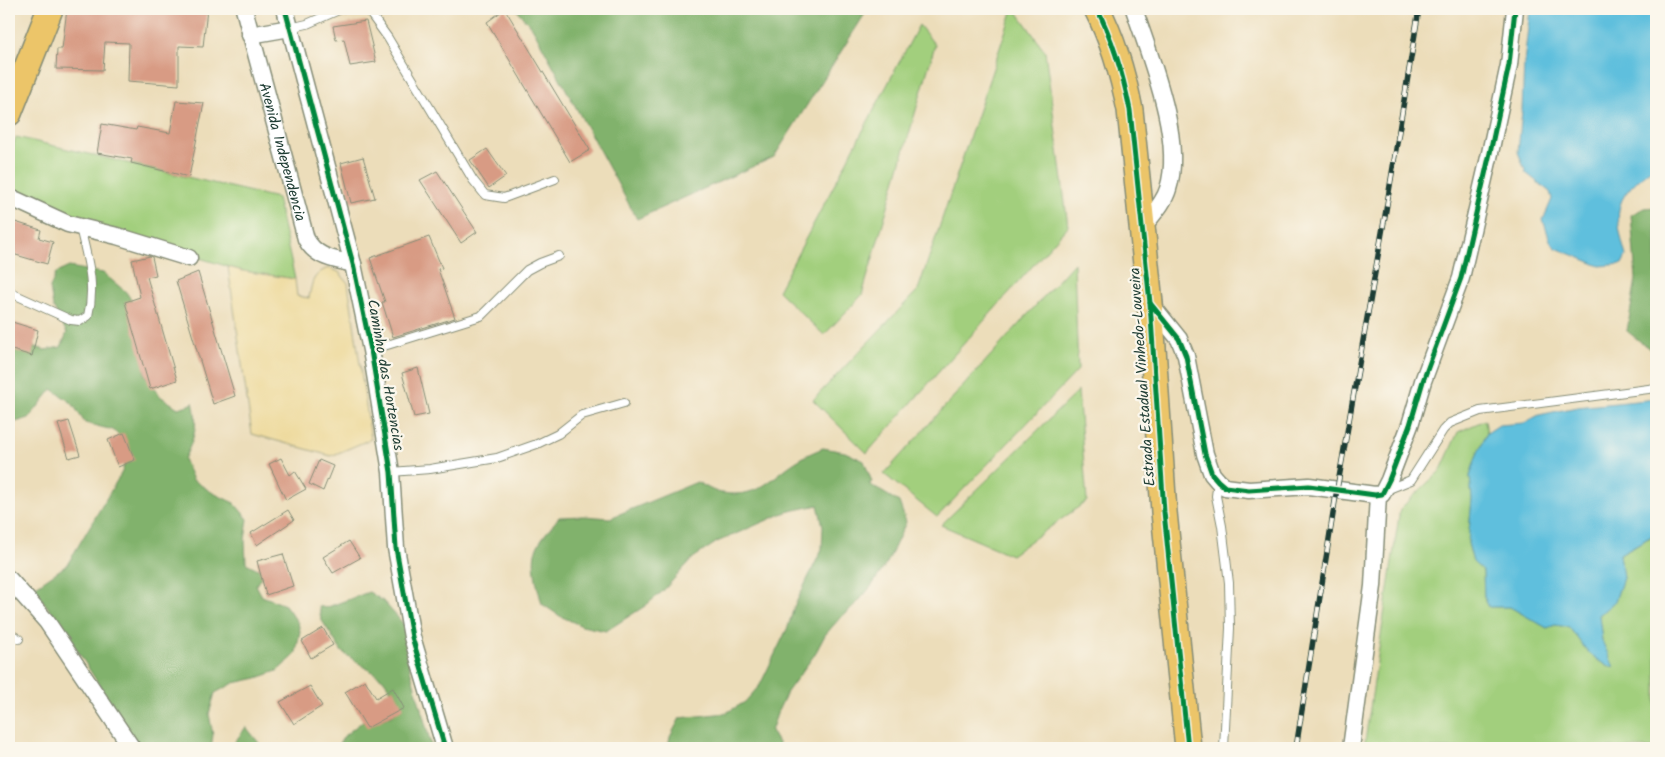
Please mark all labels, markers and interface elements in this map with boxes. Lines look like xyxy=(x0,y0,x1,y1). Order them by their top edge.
street label: Avenida Independencia xyxy=(251,80,312,224)
street label: Estrada Estadual Vinhedo-Louveira xyxy=(1123,267,1163,487)
street label: Caminho das Hortencias xyxy=(360,298,410,453)

